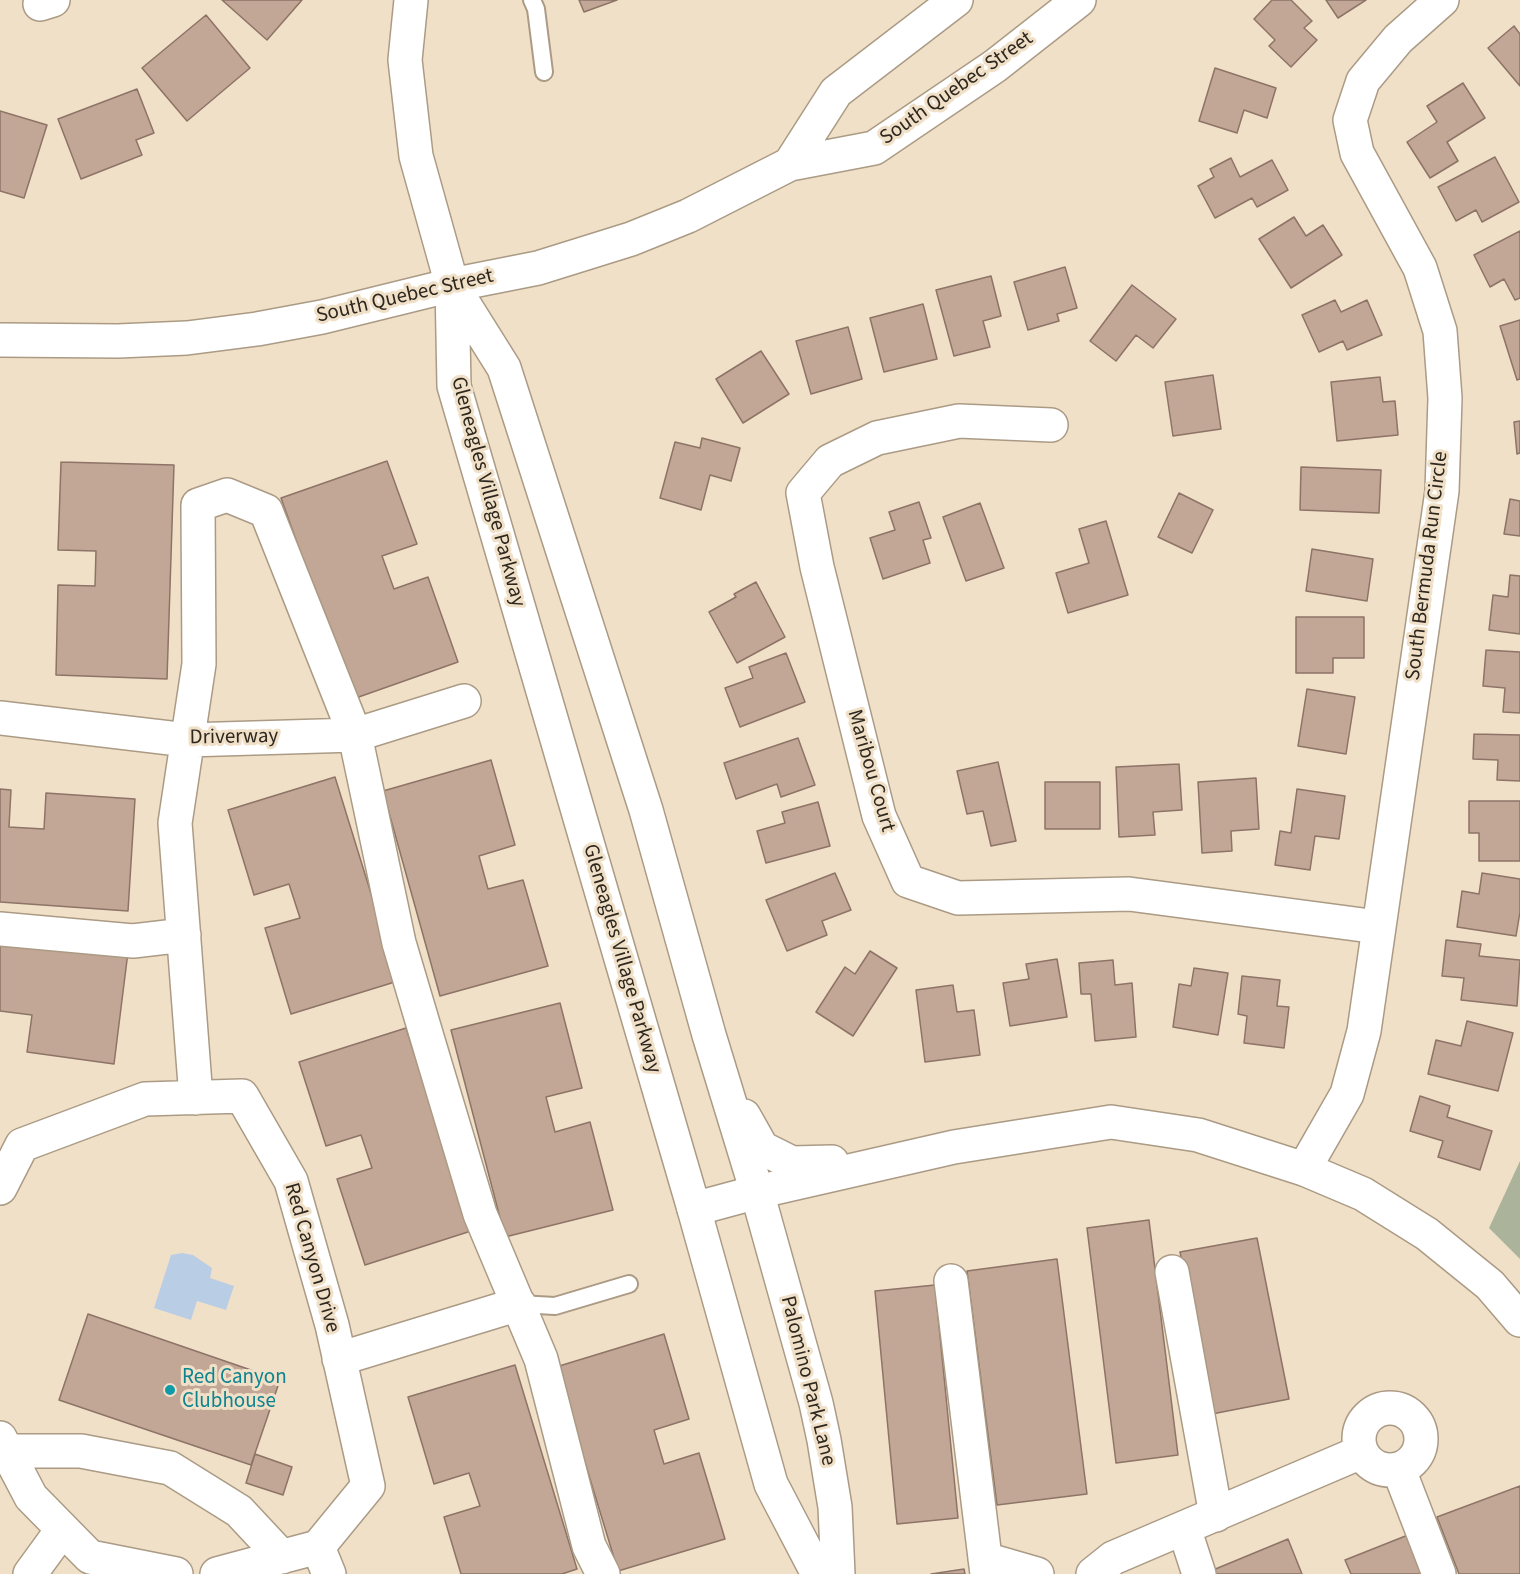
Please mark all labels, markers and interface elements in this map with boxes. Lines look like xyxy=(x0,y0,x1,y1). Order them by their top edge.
street label: South Quebec Street xyxy=(876,27,1038,151)
street label: South Quebec Street xyxy=(314,264,496,330)
street label: Gleneagles Village Parkway xyxy=(444,374,530,610)
street label: South Bermuda Run Circle xyxy=(1401,450,1455,682)
street label: Maribou Court xyxy=(841,707,899,835)
street label: Driverway xyxy=(190,725,278,751)
street label: Gleneagles Village Parkway xyxy=(576,842,666,1076)
street label: Red Canyon Drive xyxy=(278,1180,344,1336)
street label: Palomino Park Lane xyxy=(774,1293,840,1469)
place label: Red Canyon Clubhouse xyxy=(182,1365,287,1415)
marker: Red Canyon Clubhouse xyxy=(163,1383,177,1397)

